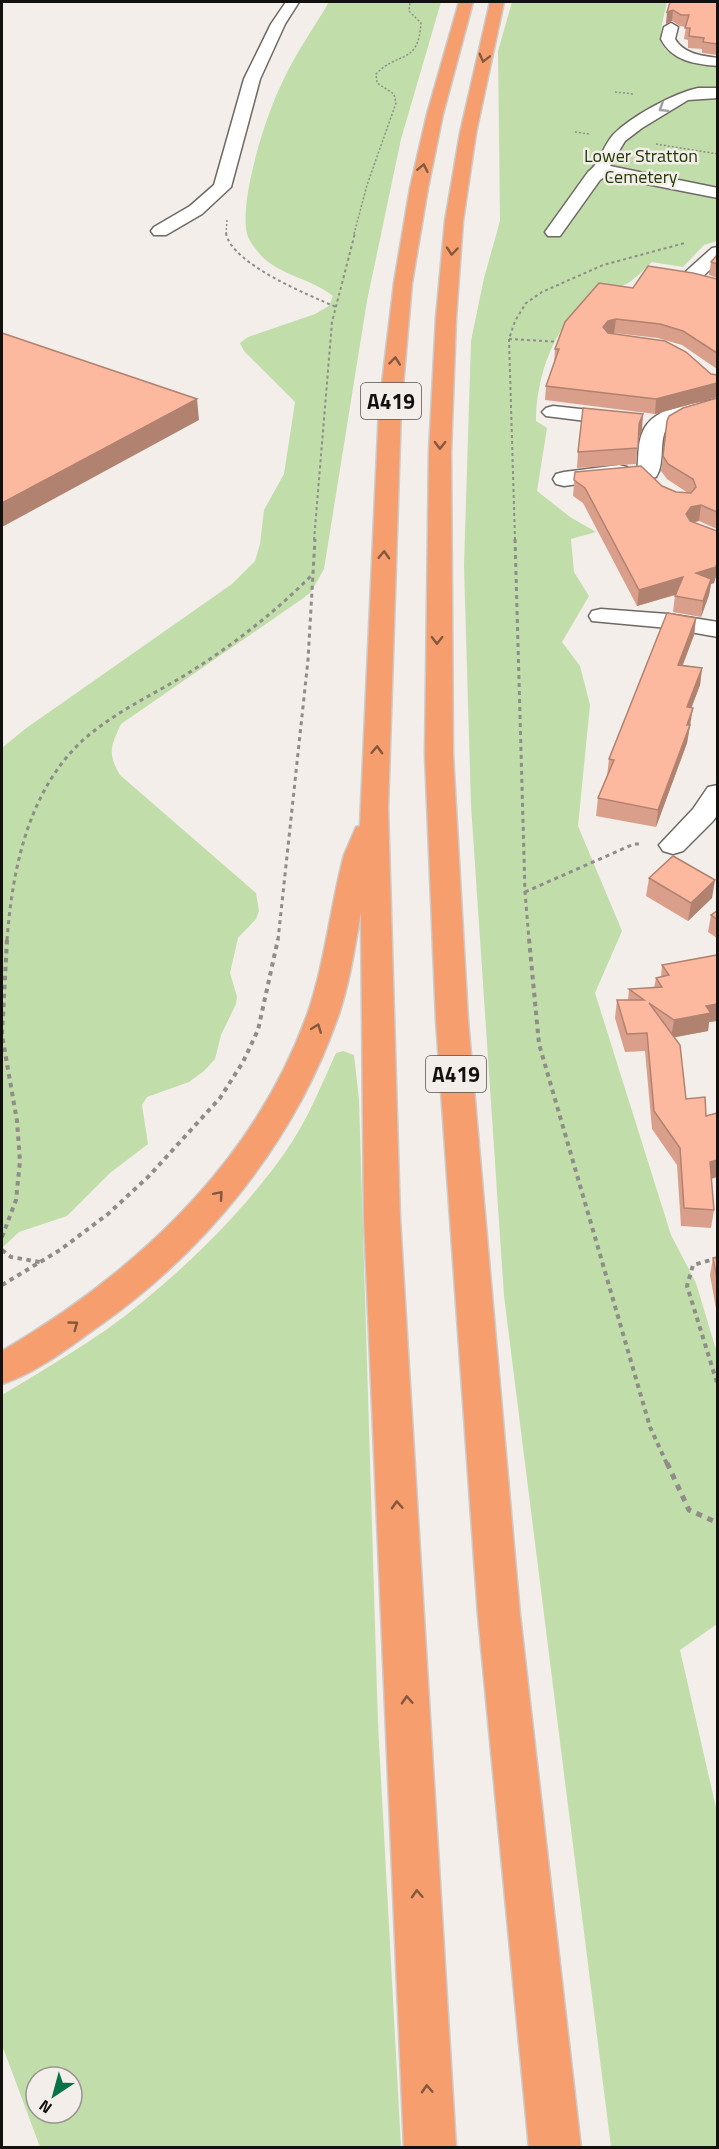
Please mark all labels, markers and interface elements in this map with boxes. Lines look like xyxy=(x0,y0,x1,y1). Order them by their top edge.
one-way arrow xyxy=(478,53,491,63)
one-way arrow xyxy=(659,101,669,113)
park label: Lower Stratton Cemetery xyxy=(584,142,698,190)
one-way arrow xyxy=(416,163,429,173)
one-way arrow xyxy=(446,246,459,255)
one-way arrow xyxy=(388,356,401,365)
road number: A419 xyxy=(361,383,421,419)
one-way arrow xyxy=(434,441,446,450)
one-way arrow xyxy=(378,551,391,560)
one-way arrow xyxy=(431,636,444,645)
one-way arrow xyxy=(370,746,383,755)
one-way arrow xyxy=(310,1023,322,1034)
road number: A419 xyxy=(426,1056,486,1092)
one-way arrow xyxy=(212,1191,223,1202)
one-way arrow xyxy=(68,1321,79,1332)
one-way arrow xyxy=(390,1500,403,1509)
one-way arrow xyxy=(400,1695,413,1704)
one-way arrow xyxy=(410,1890,423,1899)
north arrow xyxy=(24,2065,84,2125)
one-way arrow xyxy=(420,2085,433,2094)
text: N xyxy=(34,2094,57,2120)

